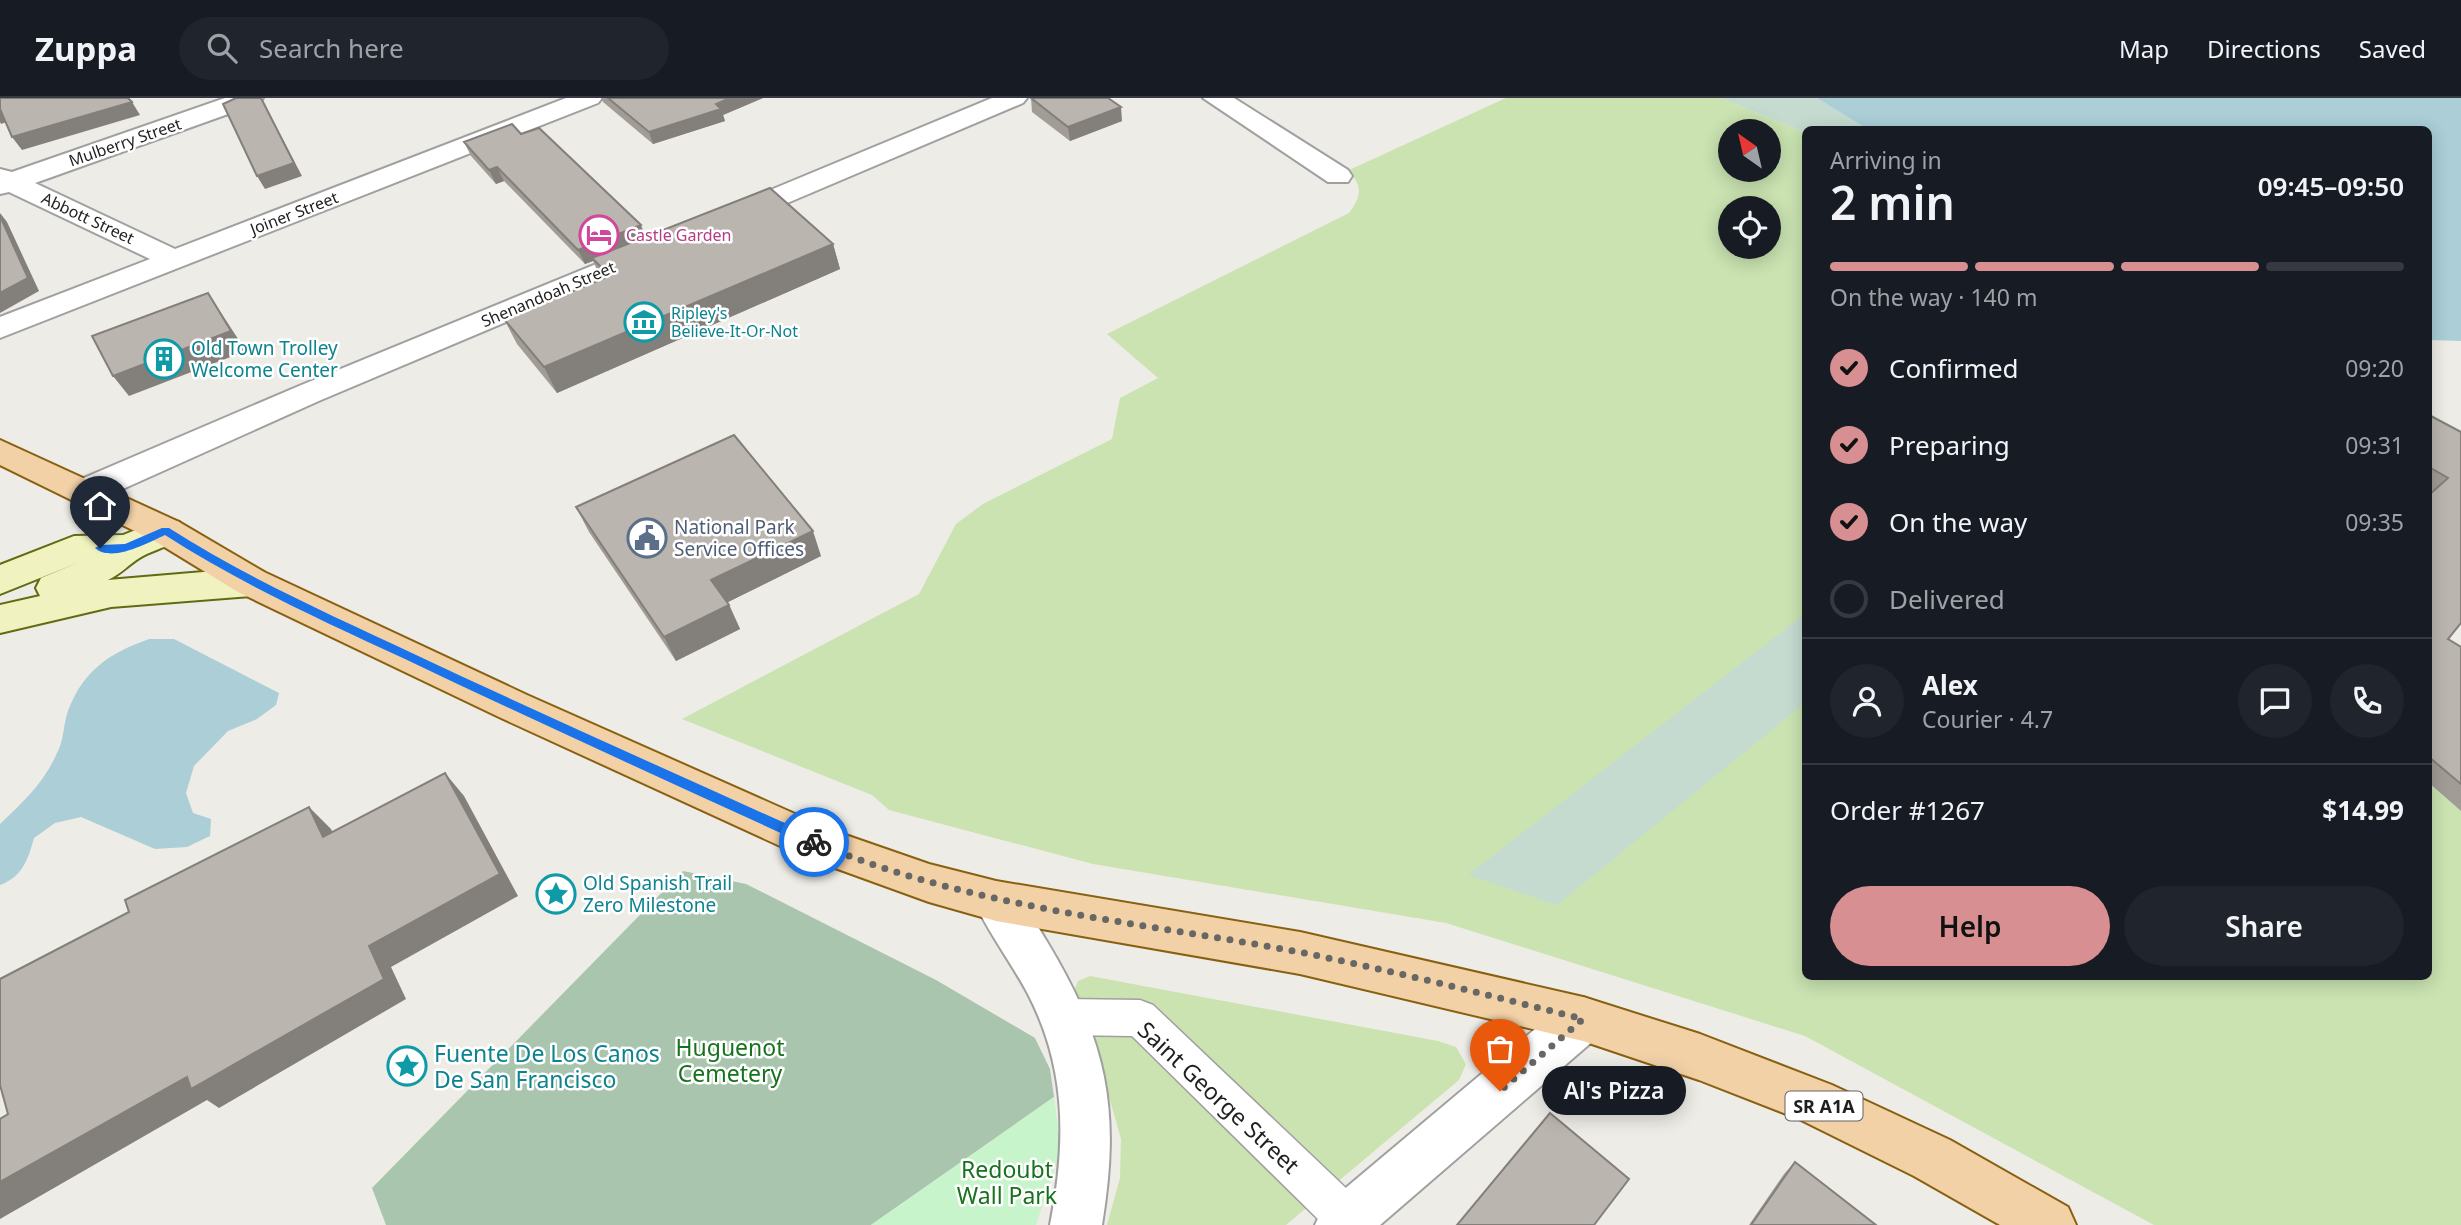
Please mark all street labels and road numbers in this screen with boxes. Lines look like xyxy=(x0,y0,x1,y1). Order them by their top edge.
street label: Mulberry Street xyxy=(66,112,184,172)
street label: Joiner Street xyxy=(245,186,341,241)
street label: Abbott Street xyxy=(38,187,138,249)
street label: Shenandoah Street xyxy=(478,256,619,332)
street label: Saint George Street xyxy=(1131,1014,1307,1180)
road number: SR A1A xyxy=(1786,1091,1862,1121)

